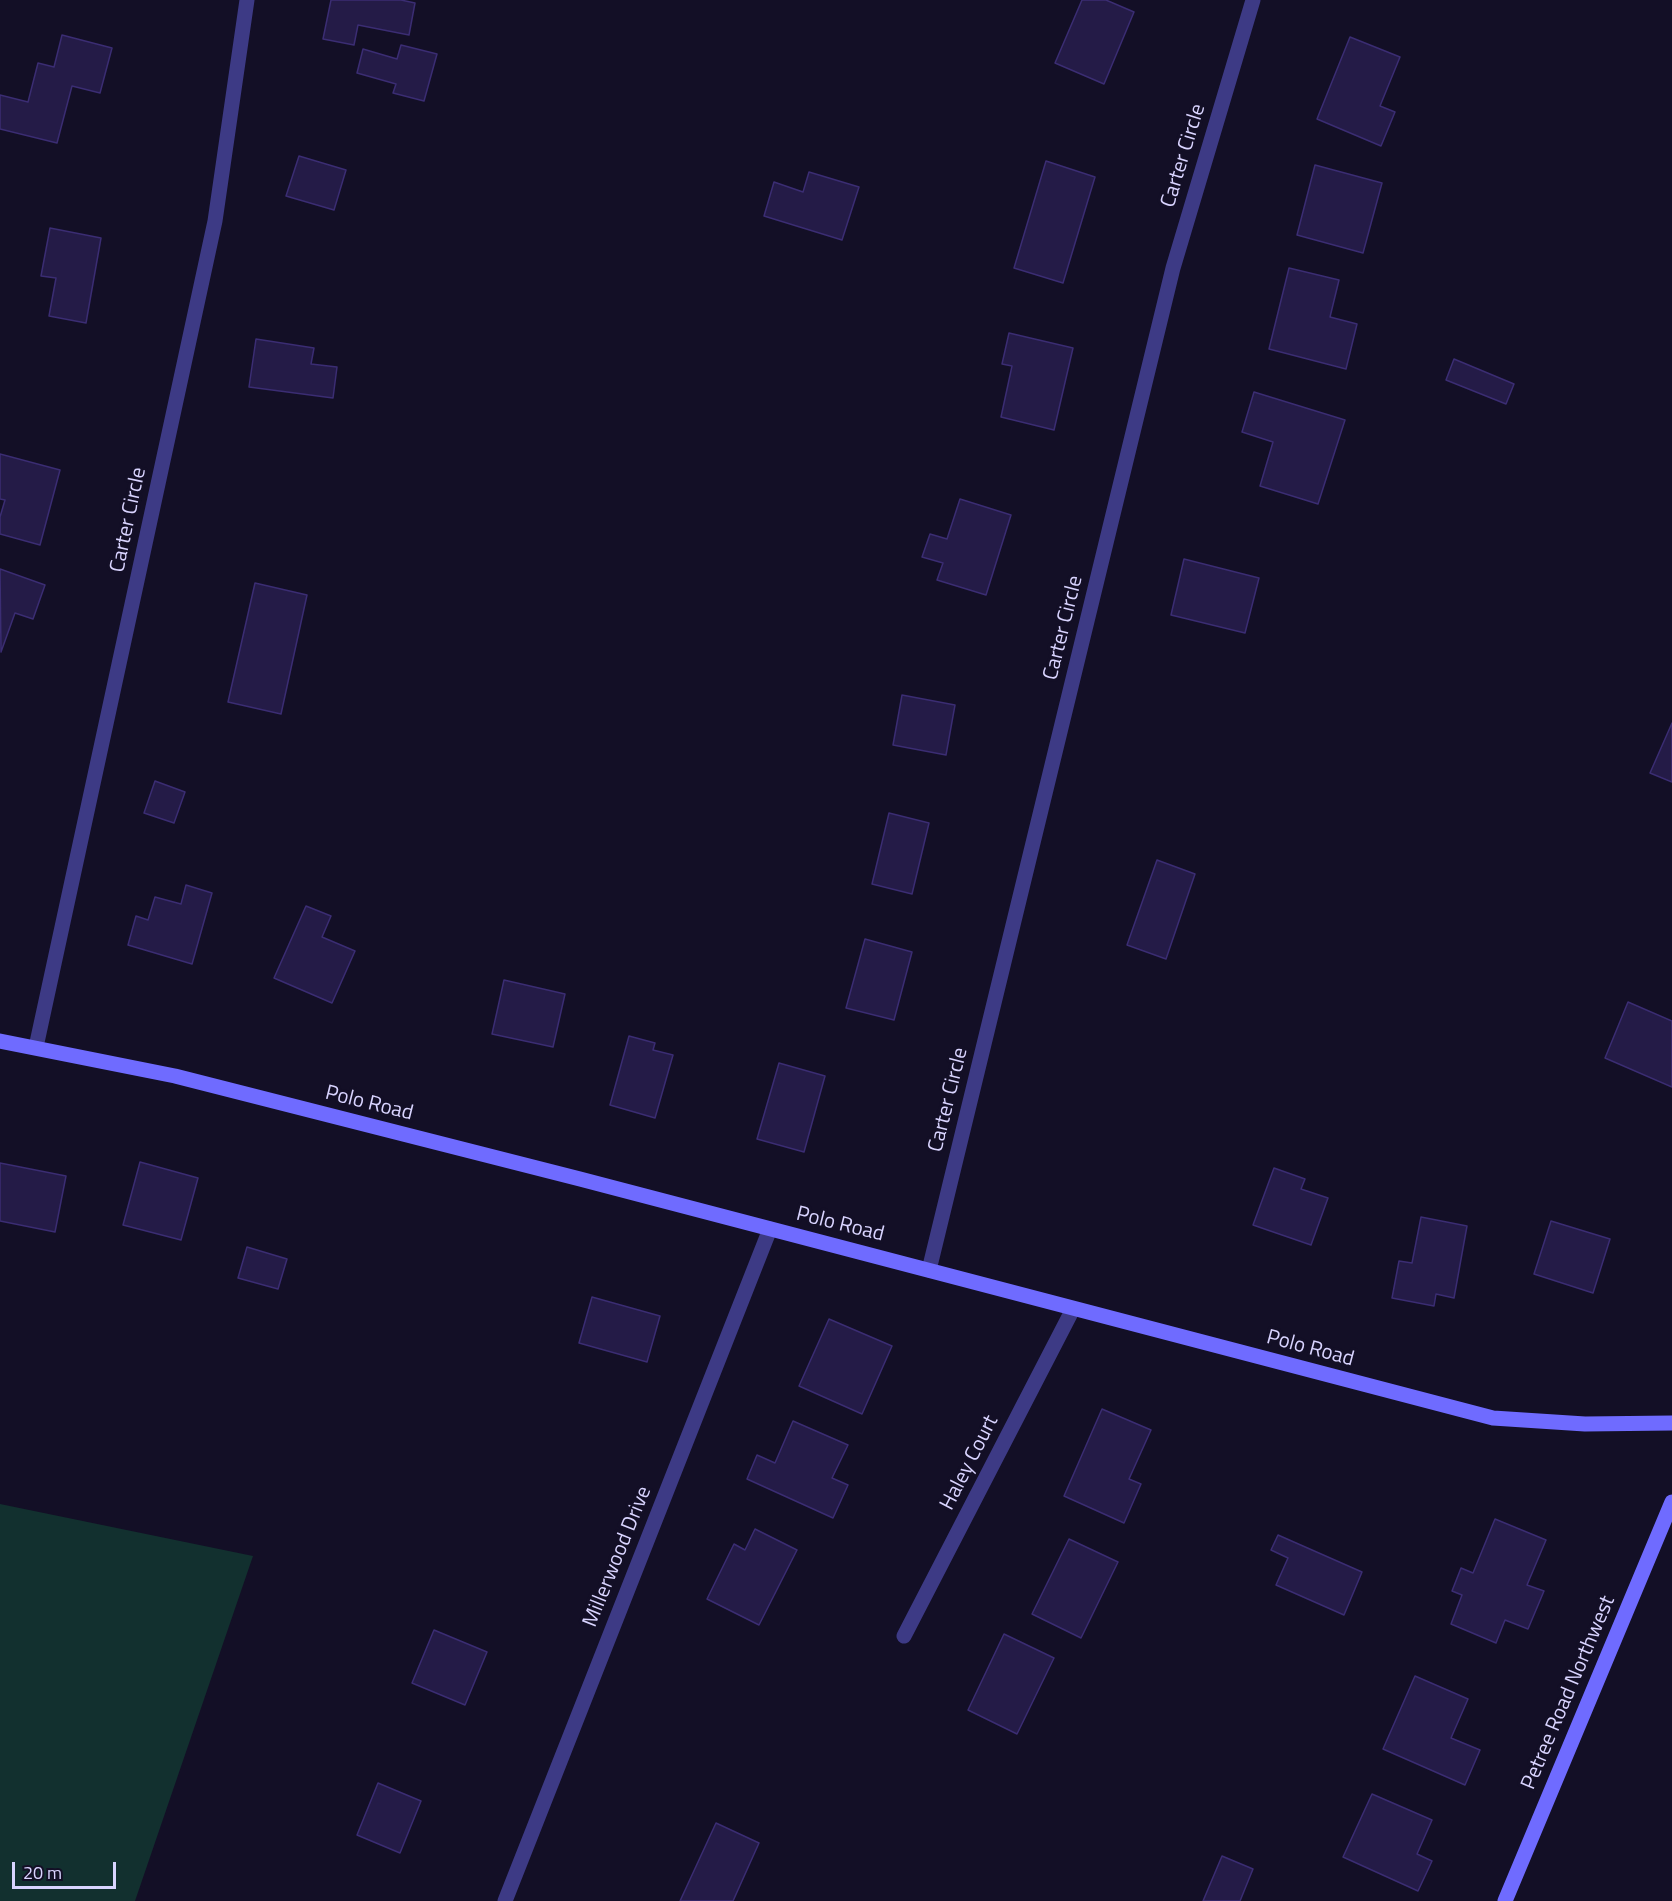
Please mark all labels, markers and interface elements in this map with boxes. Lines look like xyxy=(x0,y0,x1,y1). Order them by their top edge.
street label: Carter Circle xyxy=(1156,101,1212,211)
street label: Carter Circle xyxy=(106,465,152,575)
street label: Carter Circle xyxy=(1039,573,1089,683)
street label: Carter Circle xyxy=(924,1045,974,1155)
street label: Polo Road xyxy=(323,1081,415,1127)
street label: Polo Road xyxy=(794,1202,886,1248)
street label: Polo Road xyxy=(1264,1325,1356,1373)
street label: Haley Court xyxy=(935,1411,1005,1515)
street label: Millerwood Drive xyxy=(578,1483,658,1631)
street label: Petree Road Northwest xyxy=(1517,1592,1621,1794)
scale bar xyxy=(15,1850,118,1888)
text: 20 m xyxy=(23,1859,62,1886)

